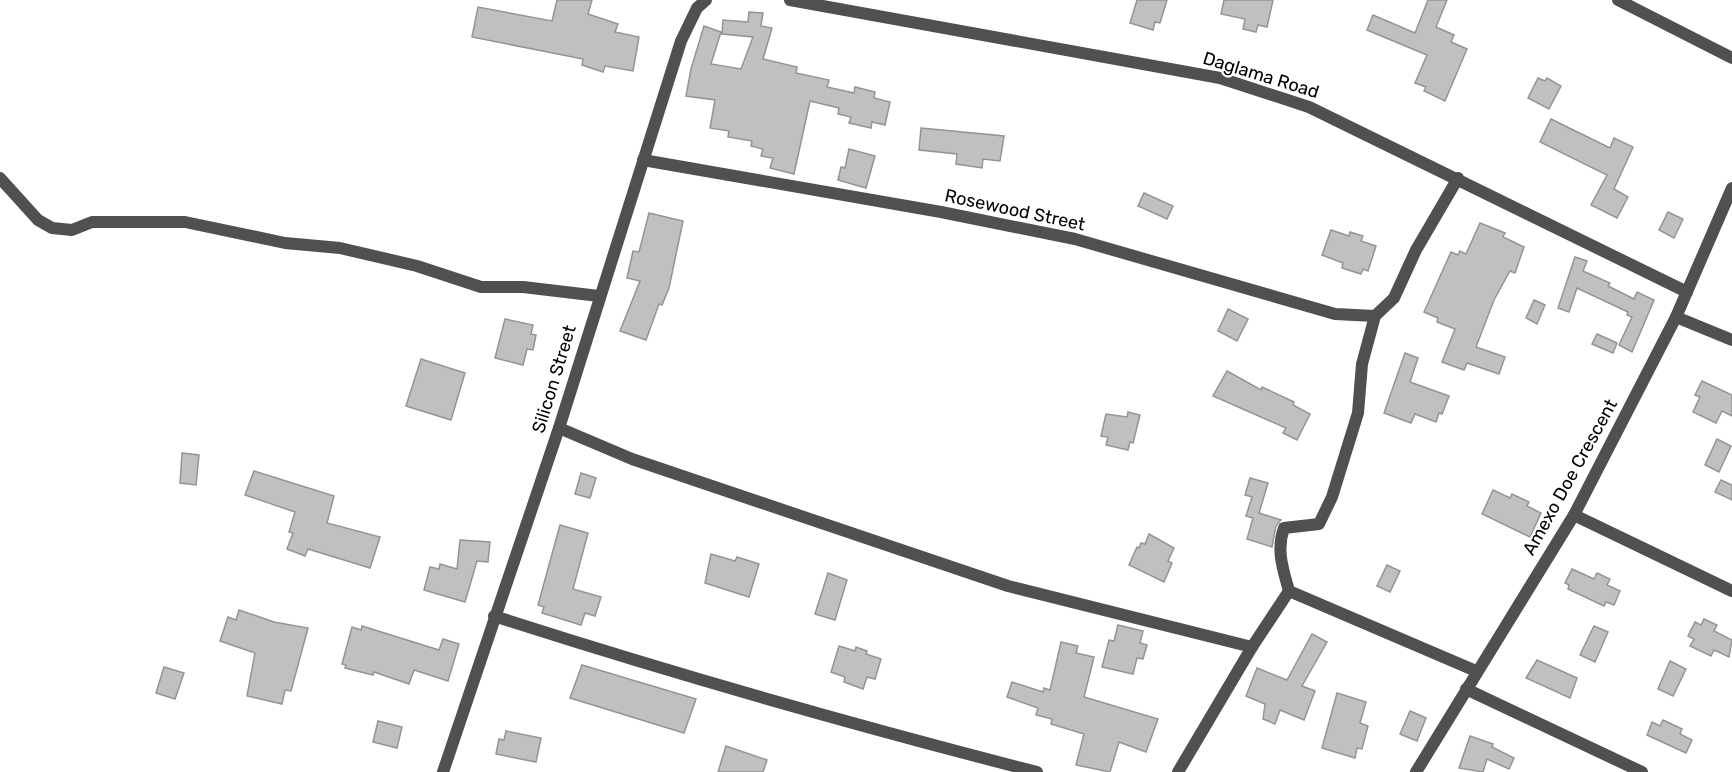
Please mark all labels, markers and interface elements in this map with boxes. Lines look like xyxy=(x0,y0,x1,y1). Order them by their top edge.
street label: Daglama Road xyxy=(1200,47,1322,103)
street label: Rosewood Street xyxy=(943,184,1087,236)
street label: Silicon Street xyxy=(527,322,581,436)
street label: Amexo Doe Crescent xyxy=(1518,395,1622,559)

